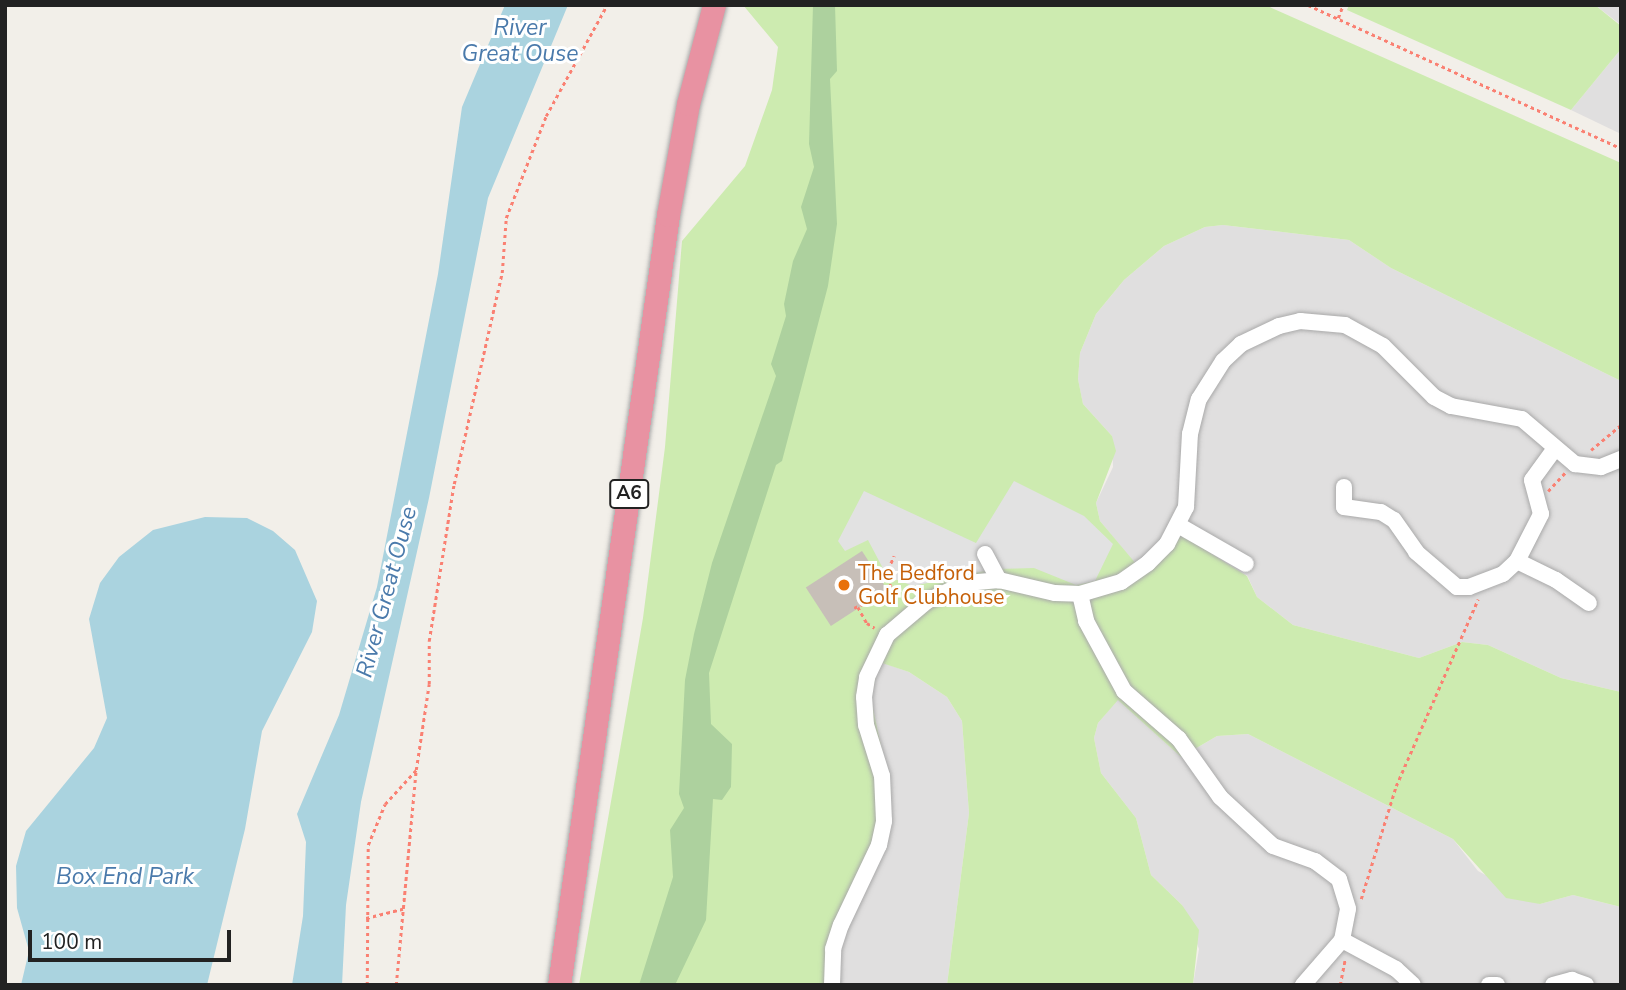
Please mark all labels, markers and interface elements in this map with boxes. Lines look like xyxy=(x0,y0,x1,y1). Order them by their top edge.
water label: River Great Ouse xyxy=(461,14,579,68)
road number: A6 xyxy=(608,478,650,509)
water label: River Great Ouse xyxy=(351,504,423,680)
place label: The Bedford Golf Clubhouse xyxy=(858,560,1004,610)
marker: The Bedford Golf Clubhouse xyxy=(836,577,852,593)
water label: Box End Park xyxy=(56,863,194,891)
scale bar xyxy=(32,916,234,960)
text: 100 m xyxy=(41,928,102,956)

